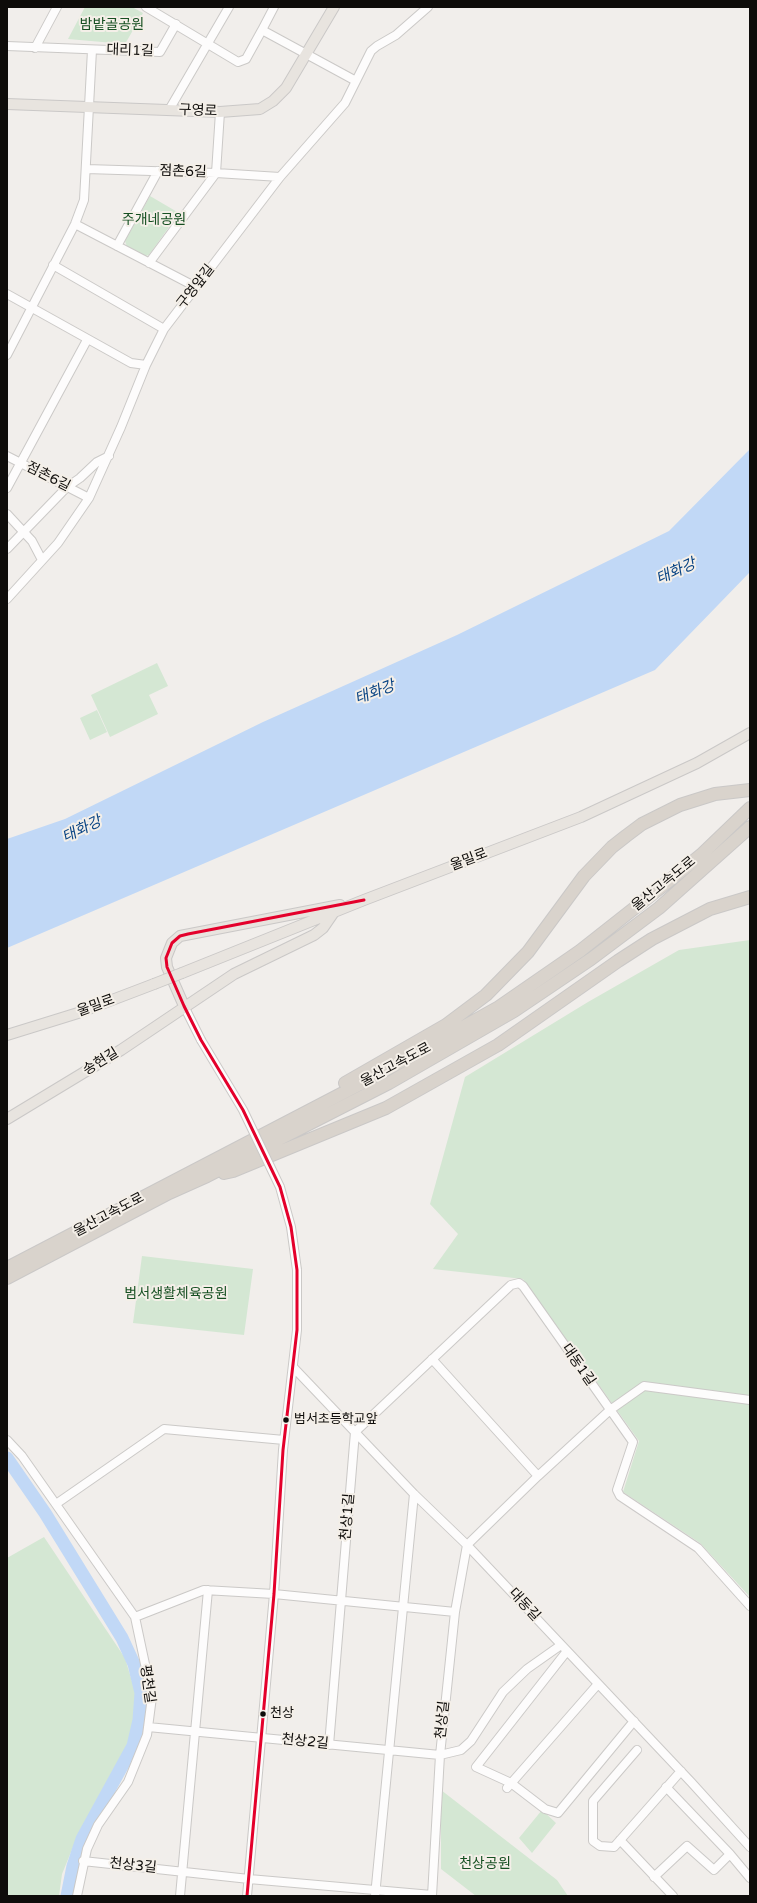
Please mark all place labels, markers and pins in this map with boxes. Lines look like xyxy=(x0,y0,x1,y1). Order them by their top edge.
place label: 범서초등학교앞 xyxy=(294,1412,378,1428)
marker: 범서초등학교앞 xyxy=(281,1415,291,1425)
place label: 천상 xyxy=(270,1706,294,1722)
marker: 천상 xyxy=(258,1709,268,1719)

